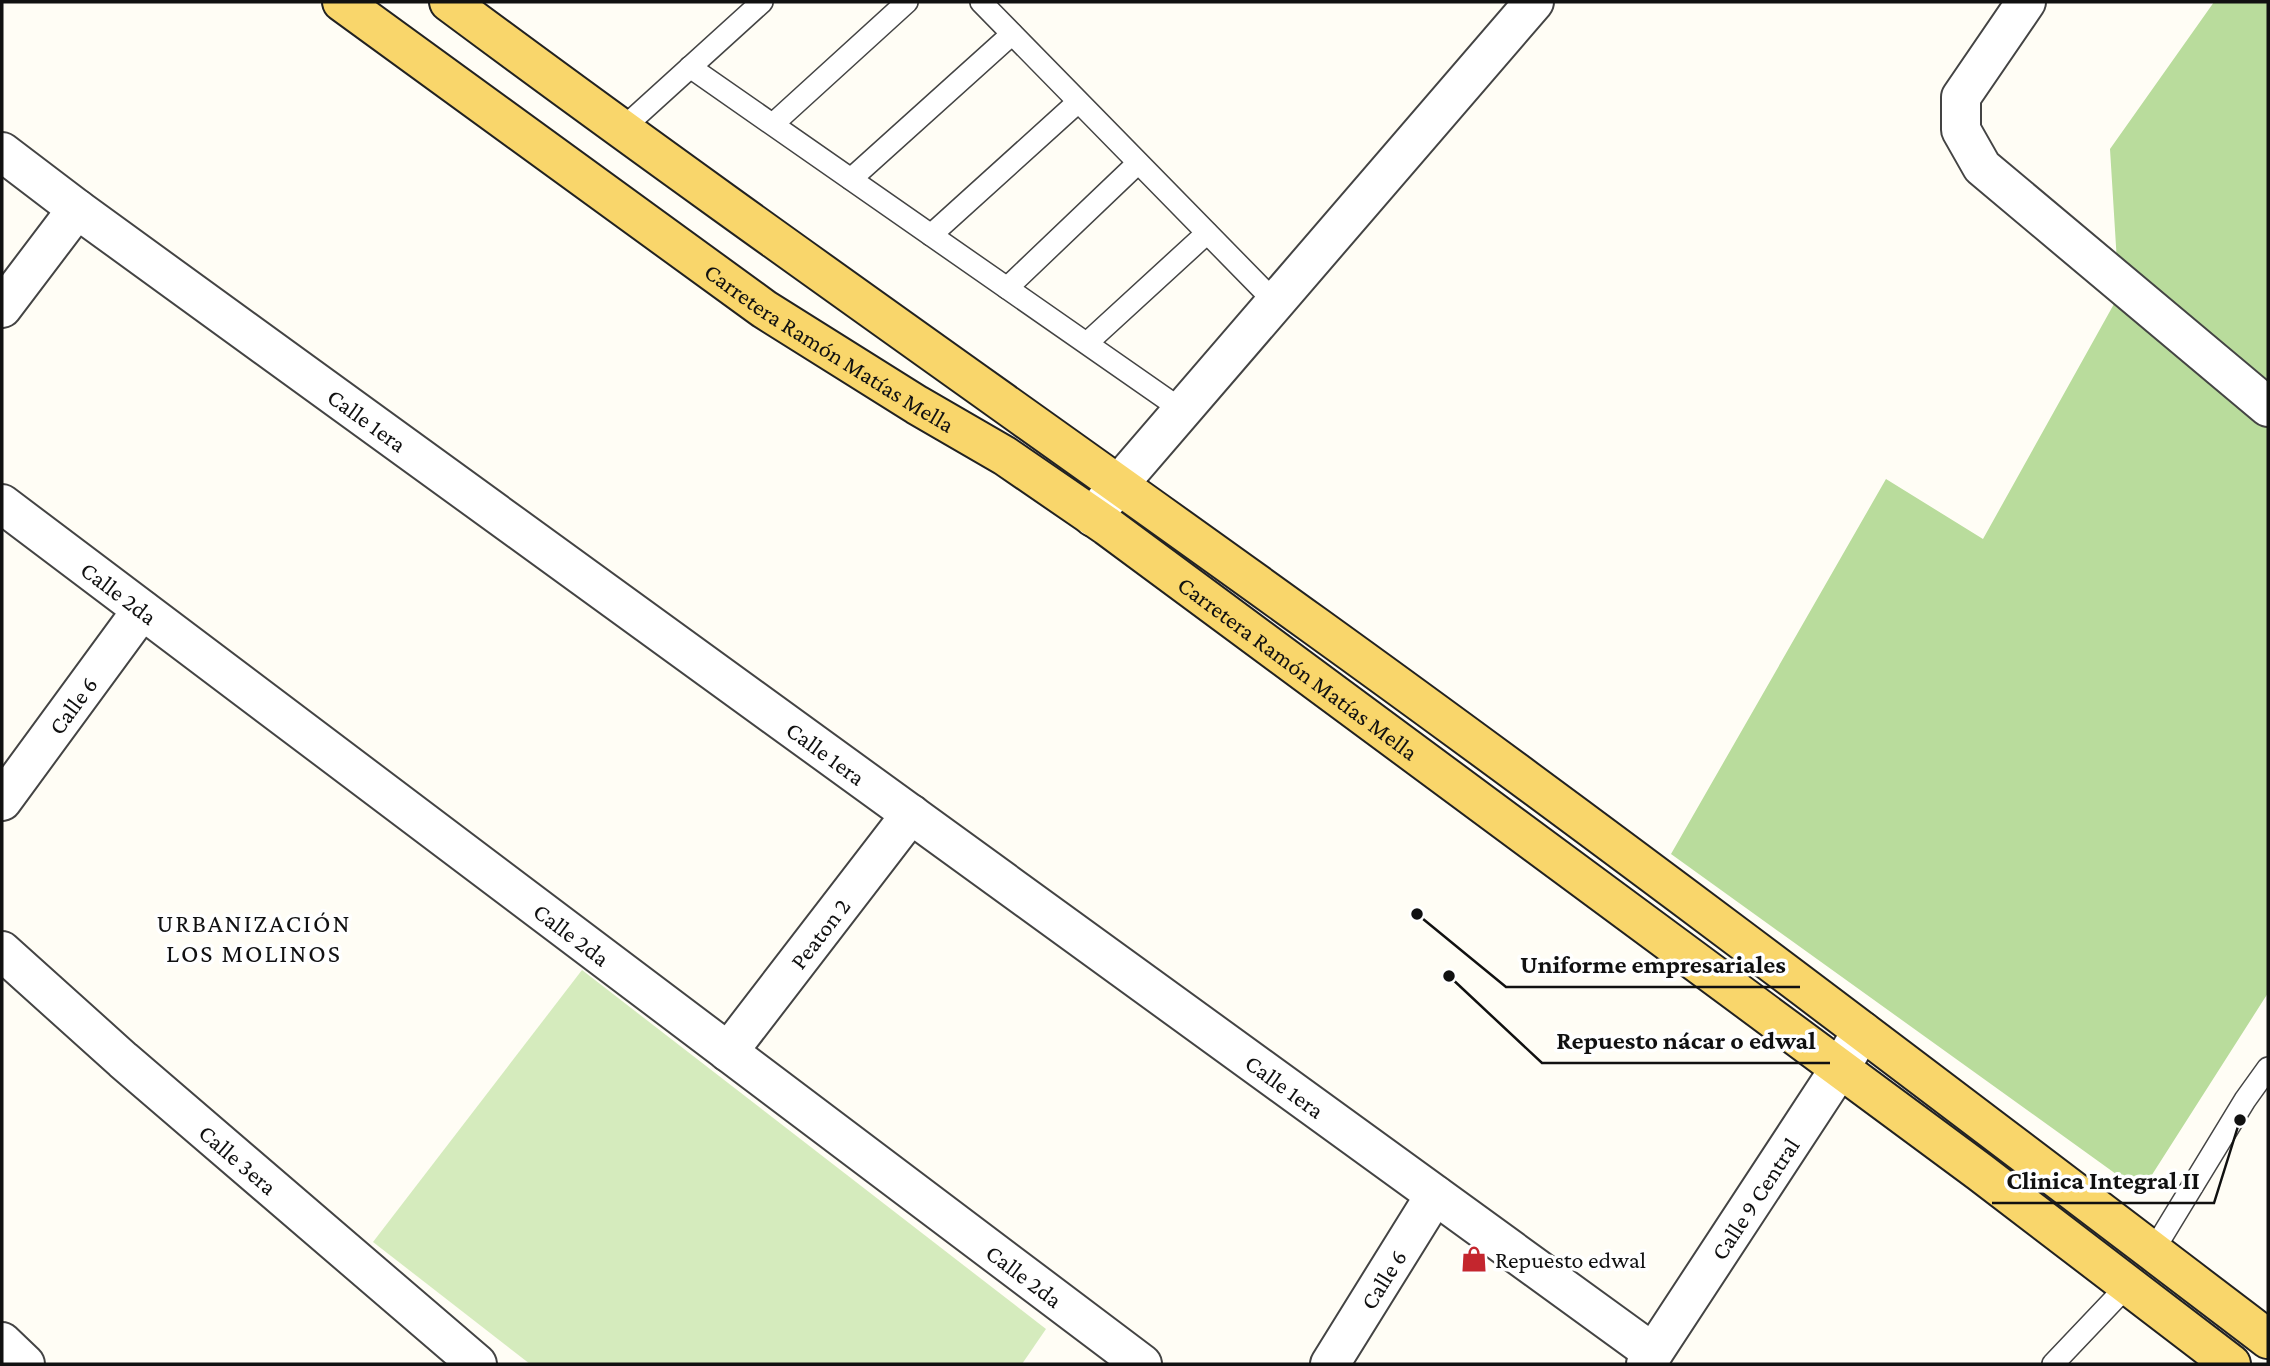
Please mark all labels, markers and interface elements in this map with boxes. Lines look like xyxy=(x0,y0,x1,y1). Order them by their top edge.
street label: Carretera Ramón Matías Mella xyxy=(700,257,960,437)
street label: Calle 1era xyxy=(323,382,412,457)
street label: Calle 2da xyxy=(76,555,163,630)
street label: Carretera Ramón Matías Mella xyxy=(1173,570,1424,765)
street label: Calle 6 xyxy=(42,671,102,739)
street label: Calle 1era xyxy=(782,715,871,790)
street label: Peaton 2 xyxy=(784,892,855,974)
street label: Calle 2da xyxy=(529,897,615,971)
district label: URBANIZACIÓN LOS MOLINOS xyxy=(156,909,352,968)
callout: Uniforme empresariales xyxy=(1506,940,1800,987)
text: Uniforme empresariales xyxy=(1520,950,1786,979)
callout: Repuesto nácar o edwal xyxy=(1542,1016,1830,1063)
text: Repuesto nácar o edwal xyxy=(1556,1026,1816,1055)
street label: Calle 1era xyxy=(1241,1048,1330,1123)
street label: Calle 3era xyxy=(194,1118,283,1200)
street label: Calle 9 Central xyxy=(1705,1132,1804,1265)
callout: Clinica Integral II xyxy=(1992,1156,2214,1203)
text: Clinica Integral II xyxy=(2006,1166,2200,1195)
street label: Calle 2da xyxy=(981,1238,1068,1313)
street label: Calle 6 xyxy=(1354,1244,1411,1314)
shop icon: Repuesto edwal xyxy=(1459,1244,1489,1274)
place label: Repuesto edwal xyxy=(1495,1246,1646,1273)

